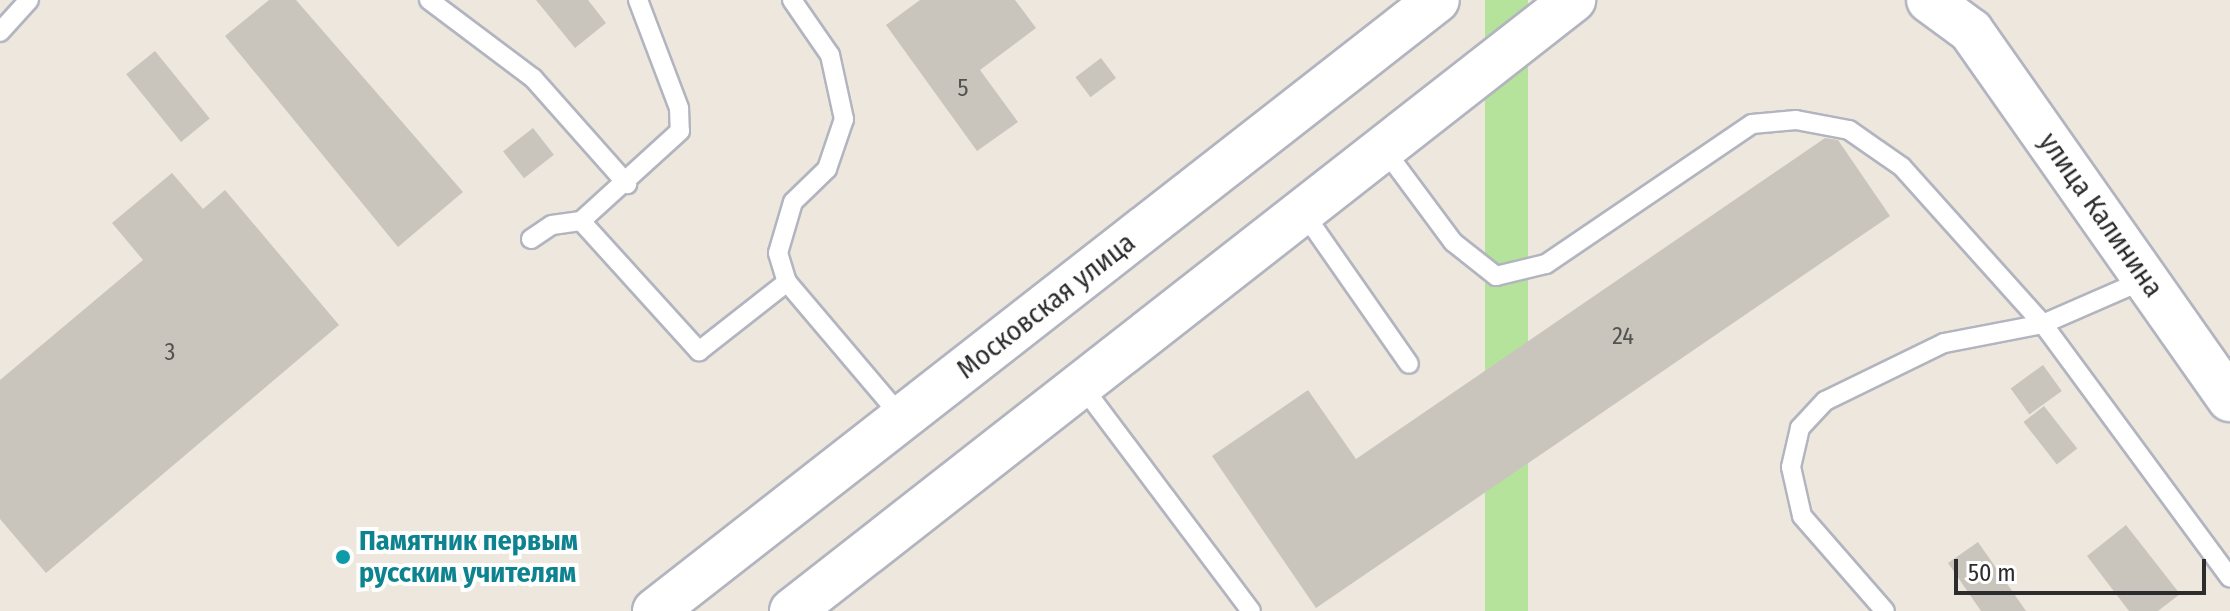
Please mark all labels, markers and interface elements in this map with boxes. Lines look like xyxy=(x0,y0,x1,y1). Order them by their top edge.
house number: 5 xyxy=(957,75,969,103)
street label: улица Калинина xyxy=(2032,126,2170,304)
street label: Московская улица xyxy=(950,226,1142,386)
house number: 24 xyxy=(1612,323,1634,351)
house number: 3 xyxy=(165,339,175,367)
place label: Памятник первым русским учителям xyxy=(359,524,578,590)
scale bar xyxy=(1958,543,2210,593)
marker: Памятник первым русским учителям xyxy=(334,548,352,566)
text: 50 m xyxy=(1968,559,2016,587)

